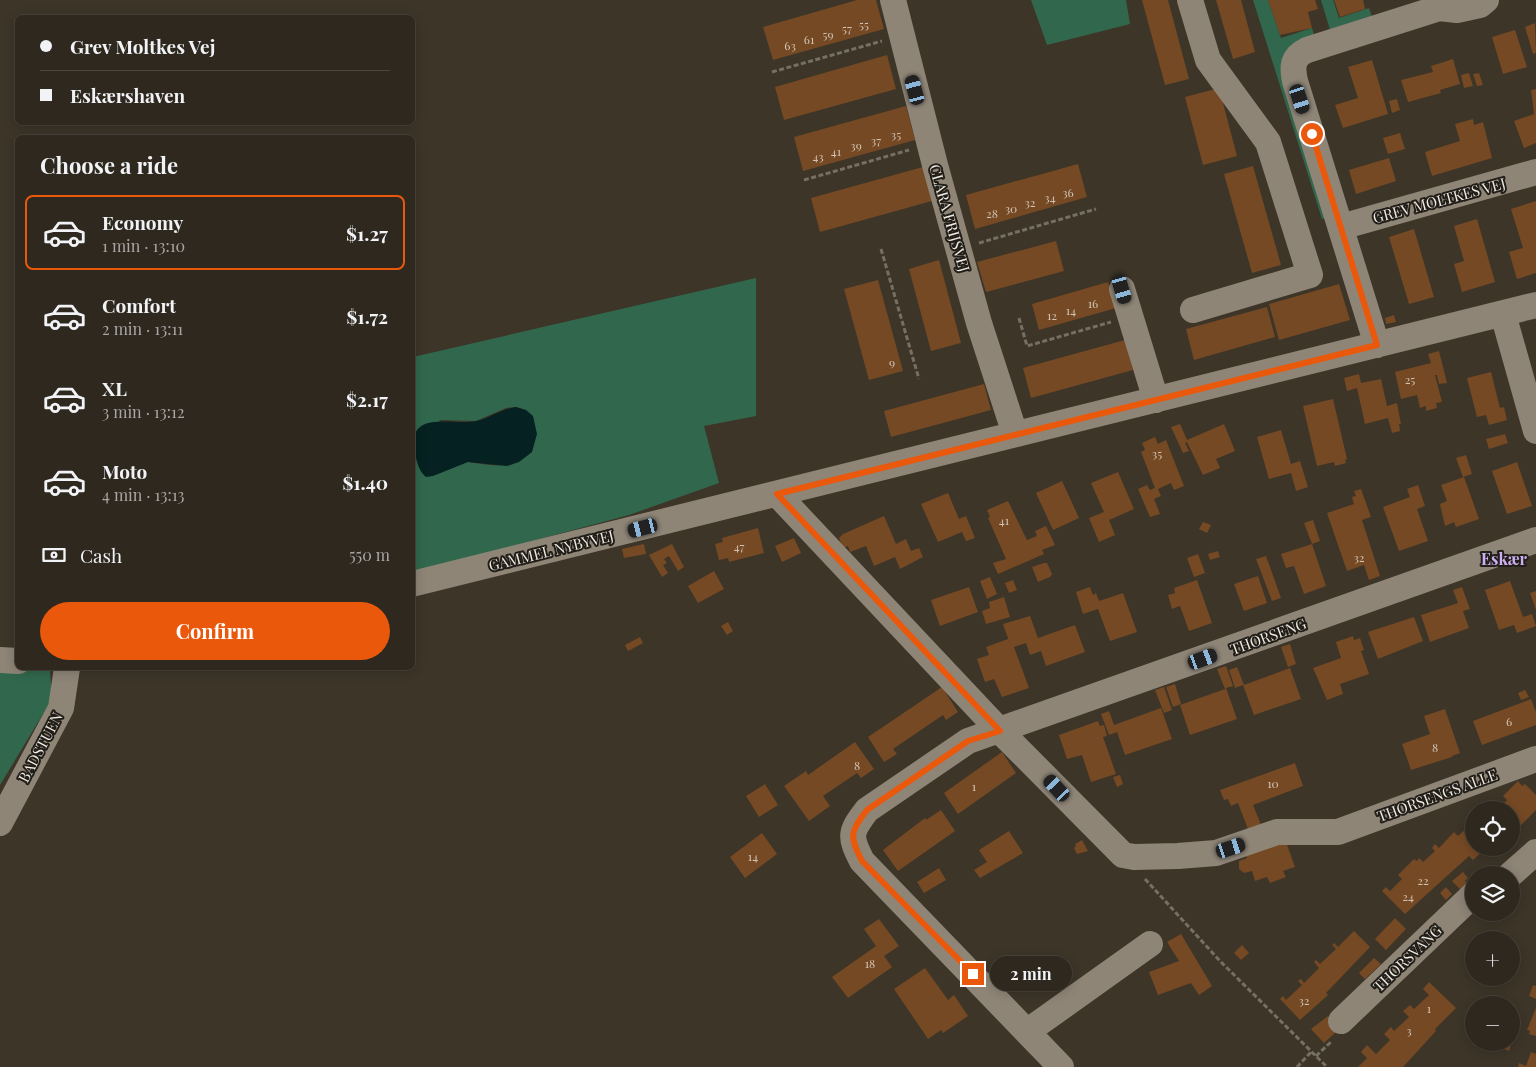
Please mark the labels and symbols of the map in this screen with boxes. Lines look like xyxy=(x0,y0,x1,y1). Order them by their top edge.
house number: 55 xyxy=(859,16,869,32)
house number: 57 xyxy=(842,20,852,36)
house number: 59 xyxy=(822,26,834,42)
house number: 61 xyxy=(804,31,815,47)
house number: 63 xyxy=(784,37,796,53)
car xyxy=(903,74,926,106)
car xyxy=(1288,82,1311,116)
route start xyxy=(1301,123,1323,145)
house number: 35 xyxy=(891,126,901,142)
house number: 37 xyxy=(871,132,881,148)
house number: 39 xyxy=(850,137,862,153)
house number: 41 xyxy=(831,143,842,159)
house number: 43 xyxy=(812,148,824,164)
street label: CLARA FRIJSVEJ xyxy=(925,162,975,274)
street label: GREV MOLTKES VEJ xyxy=(1370,173,1508,227)
house number: 36 xyxy=(1062,184,1074,200)
house number: 34 xyxy=(1044,189,1056,205)
house number: 32 xyxy=(1024,194,1036,210)
house number: 30 xyxy=(1005,200,1017,216)
house number: 28 xyxy=(986,205,998,221)
car xyxy=(1110,273,1133,305)
house number: 16 xyxy=(1088,295,1098,311)
house number: 14 xyxy=(1066,302,1076,318)
house number: 12 xyxy=(1047,307,1057,323)
house number: 9 xyxy=(889,354,895,370)
house number: 25 xyxy=(1405,371,1415,387)
house number: 35 xyxy=(1152,445,1162,461)
house number: 41 xyxy=(999,512,1010,528)
car xyxy=(626,517,659,539)
street label: GAMMEL NYBYVEJ xyxy=(486,525,616,575)
house number: 47 xyxy=(734,538,744,554)
district label: Eskær xyxy=(1481,548,1528,569)
house number: 32 xyxy=(1353,549,1365,565)
street label: THORSENG xyxy=(1227,613,1309,659)
car xyxy=(1186,647,1219,671)
street label: BADSTUEN xyxy=(13,708,67,786)
house number: 6 xyxy=(1506,713,1512,729)
house number: 8 xyxy=(1432,739,1438,755)
house number: 8 xyxy=(854,757,860,773)
street label: THORSENGS ALLE xyxy=(1374,764,1500,826)
car xyxy=(1041,772,1072,804)
house number: 10 xyxy=(1267,775,1279,791)
house number: 1 xyxy=(972,778,977,794)
car xyxy=(1214,836,1247,860)
house number: 14 xyxy=(748,848,758,864)
house number: 22 xyxy=(1417,872,1429,888)
house number: 24 xyxy=(1402,888,1414,904)
street label: THORSVANG xyxy=(1368,920,1446,996)
house number: 18 xyxy=(865,955,875,971)
callout: 2 min xyxy=(990,956,1073,992)
route end xyxy=(962,963,984,985)
house number: 32 xyxy=(1298,992,1310,1008)
house number: 1 xyxy=(1427,1000,1432,1016)
house number: 3 xyxy=(1406,1022,1412,1038)

